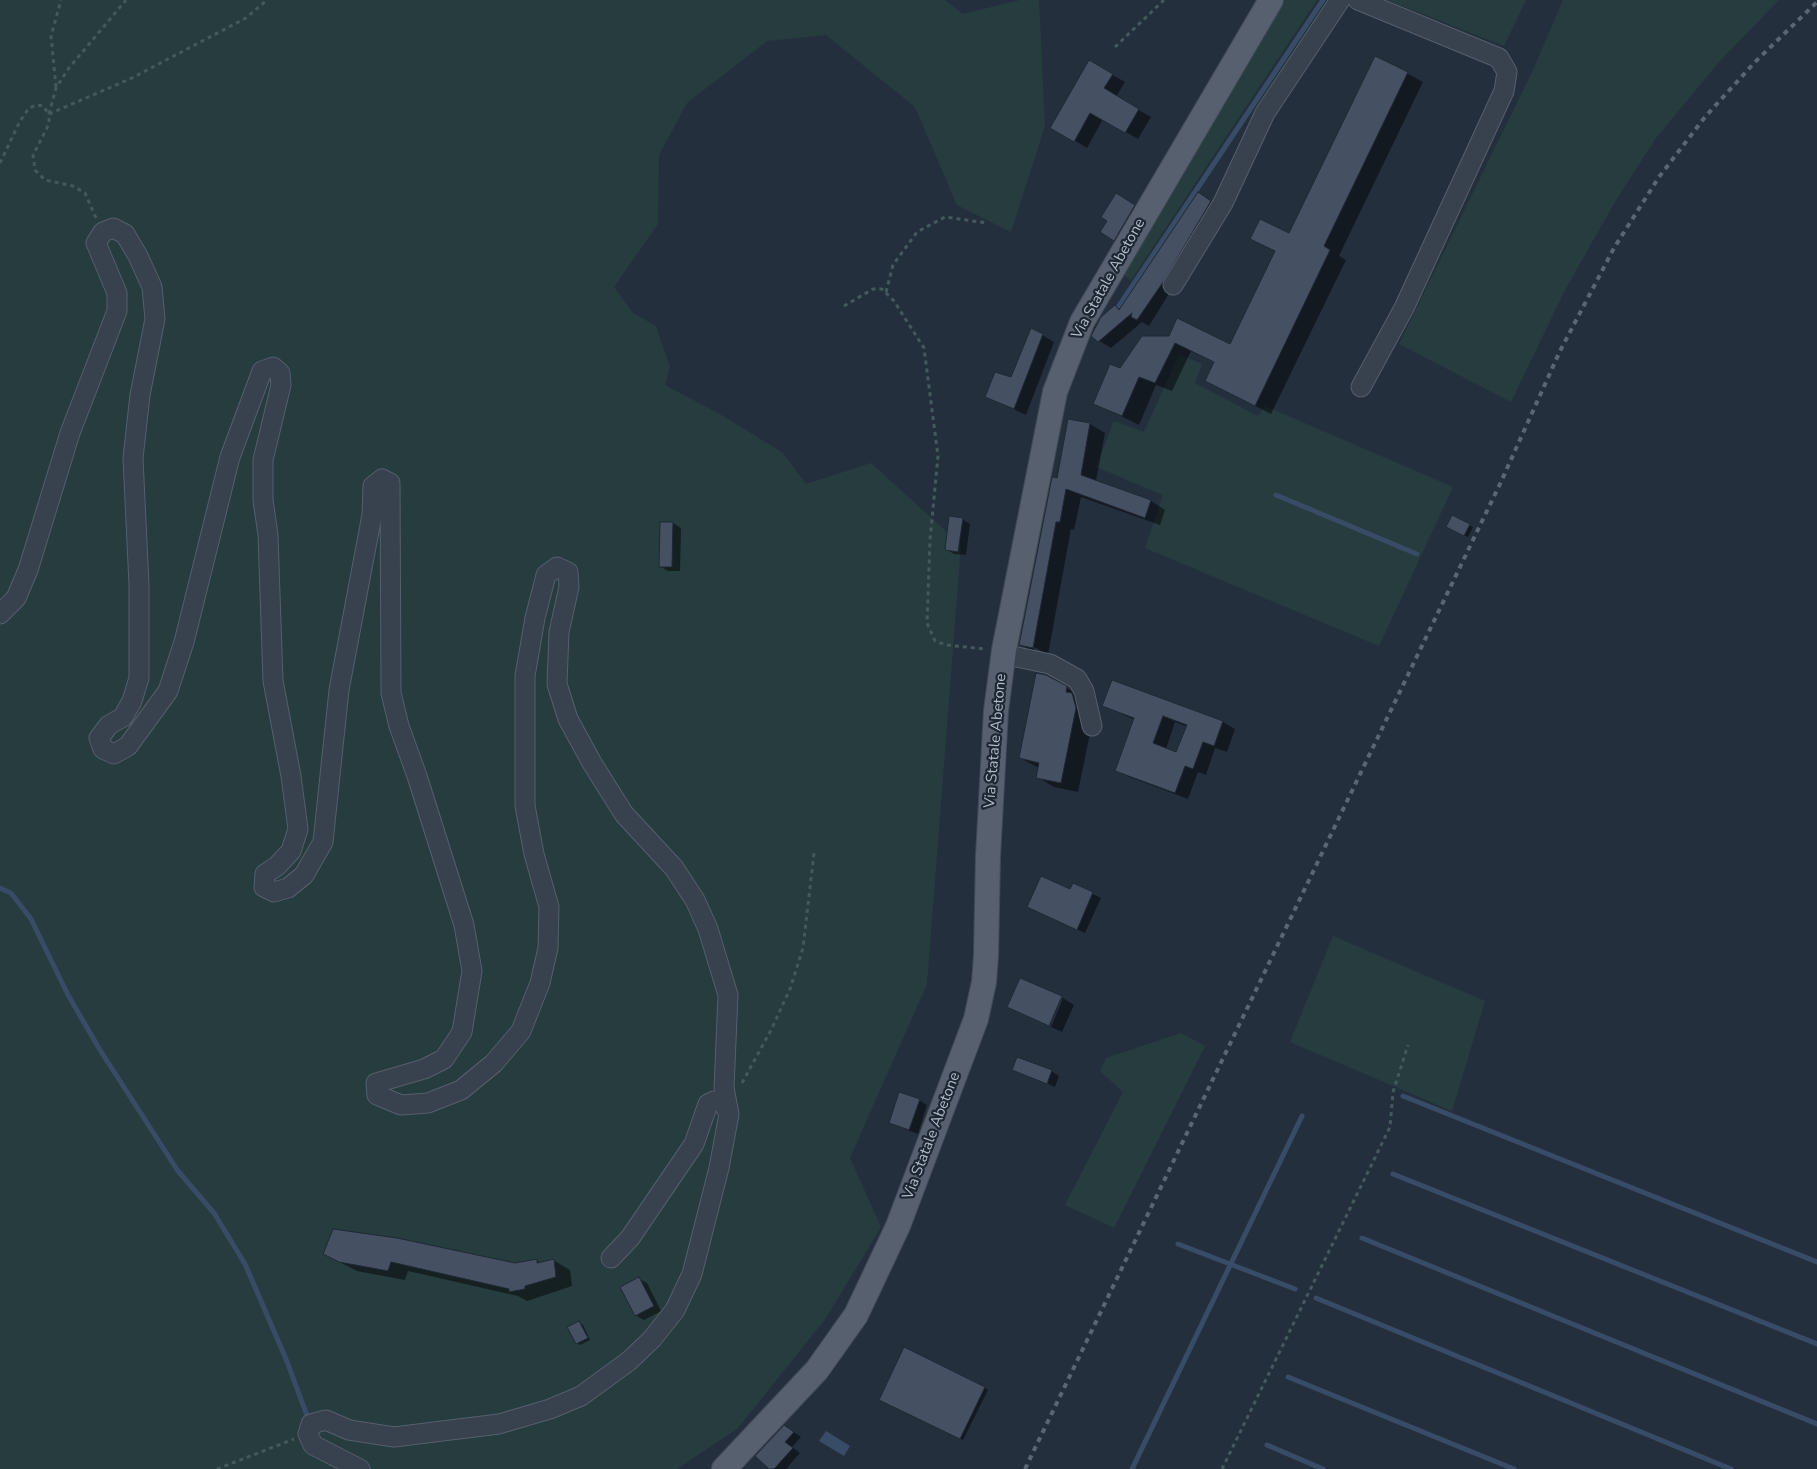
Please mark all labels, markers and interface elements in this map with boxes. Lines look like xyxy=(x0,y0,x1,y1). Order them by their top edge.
street label: Via Statale Abetone xyxy=(1068,216,1150,342)
street label: Via Statale Abetone xyxy=(981,673,1011,809)
street label: Via Statale Abetone xyxy=(899,1070,965,1202)

